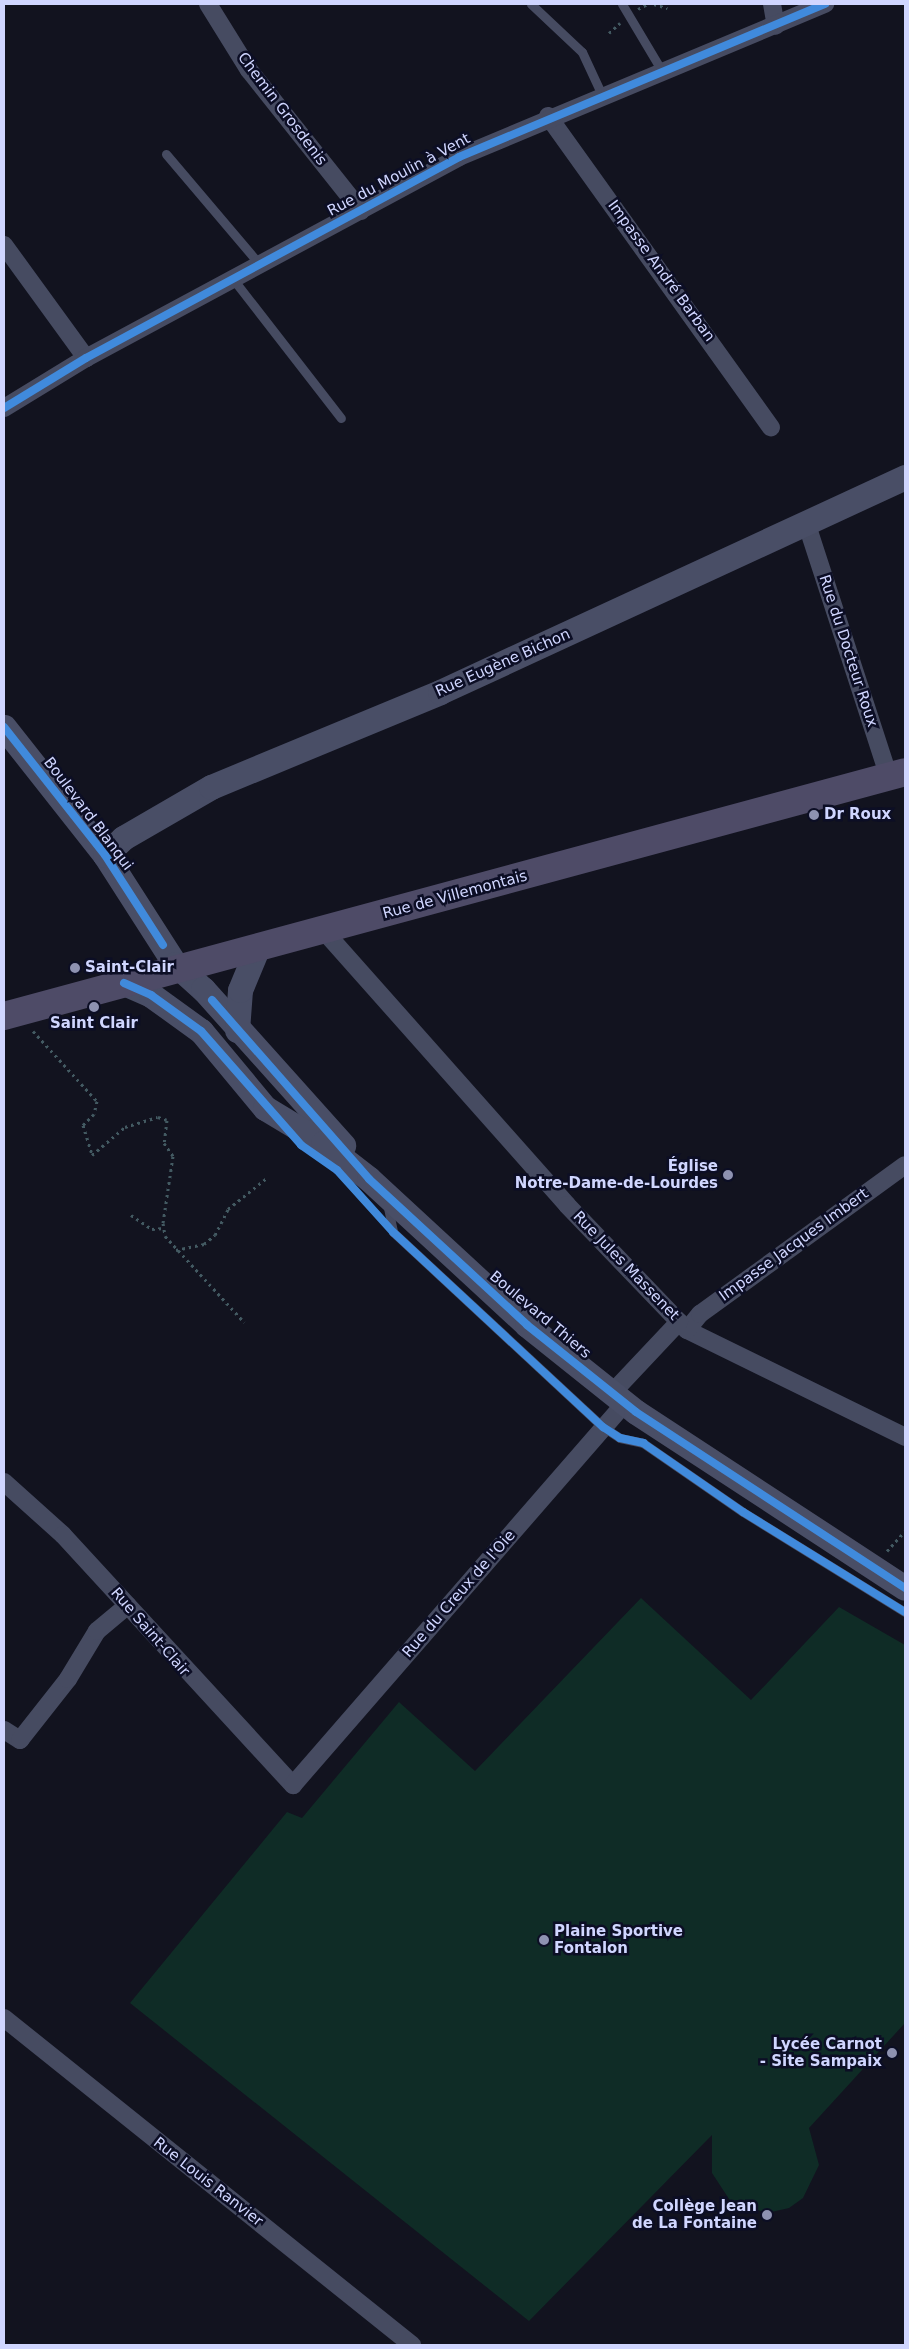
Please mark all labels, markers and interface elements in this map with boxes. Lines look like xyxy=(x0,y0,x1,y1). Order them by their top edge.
street label: Chemin Grosdenis xyxy=(234,49,330,169)
street label: Rue du Moulin à Vent xyxy=(325,130,473,220)
street label: Impasse André Barban xyxy=(604,197,718,345)
street label: Rue du Docteur Roux xyxy=(815,573,881,729)
street label: Rue Eugène Bichon xyxy=(433,625,573,701)
street label: Boulevard Blanqui xyxy=(40,754,136,874)
place label: Dr Roux xyxy=(824,806,891,824)
marker: Dr Roux xyxy=(808,809,820,821)
street label: Rue de Villemontais xyxy=(381,867,529,923)
place label: Saint-Clair xyxy=(85,959,174,977)
marker: Saint-Clair xyxy=(69,962,81,974)
marker: Saint Clair xyxy=(88,1001,100,1013)
place label: Saint Clair xyxy=(50,1015,138,1033)
place label: Église Notre-Dame-de-Lourdes xyxy=(515,1157,718,1192)
marker: Église Notre-Dame-de-Lourdes xyxy=(722,1169,734,1181)
street label: Impasse Jacques Imbert xyxy=(716,1185,872,1305)
street label: Rue Jules Massenet xyxy=(569,1208,683,1324)
street label: Boulevard Thiers xyxy=(486,1267,594,1363)
street label: Rue du Creux de l'Oie xyxy=(399,1527,519,1661)
street label: Rue Saint-Clair xyxy=(107,1584,193,1680)
place label: Plaine Sportive Fontalon xyxy=(554,1922,683,1957)
marker: Plaine Sportive Fontalon xyxy=(538,1934,550,1946)
place label: Lycée Carnot - Site Sampaix xyxy=(760,2035,882,2070)
marker: Lycée Carnot - Site Sampaix xyxy=(886,2047,898,2059)
street label: Rue Louis Ranvier xyxy=(150,2134,266,2230)
place label: Collège Jean de La Fontaine xyxy=(632,2197,757,2232)
marker: Collège Jean de La Fontaine xyxy=(761,2209,773,2221)

